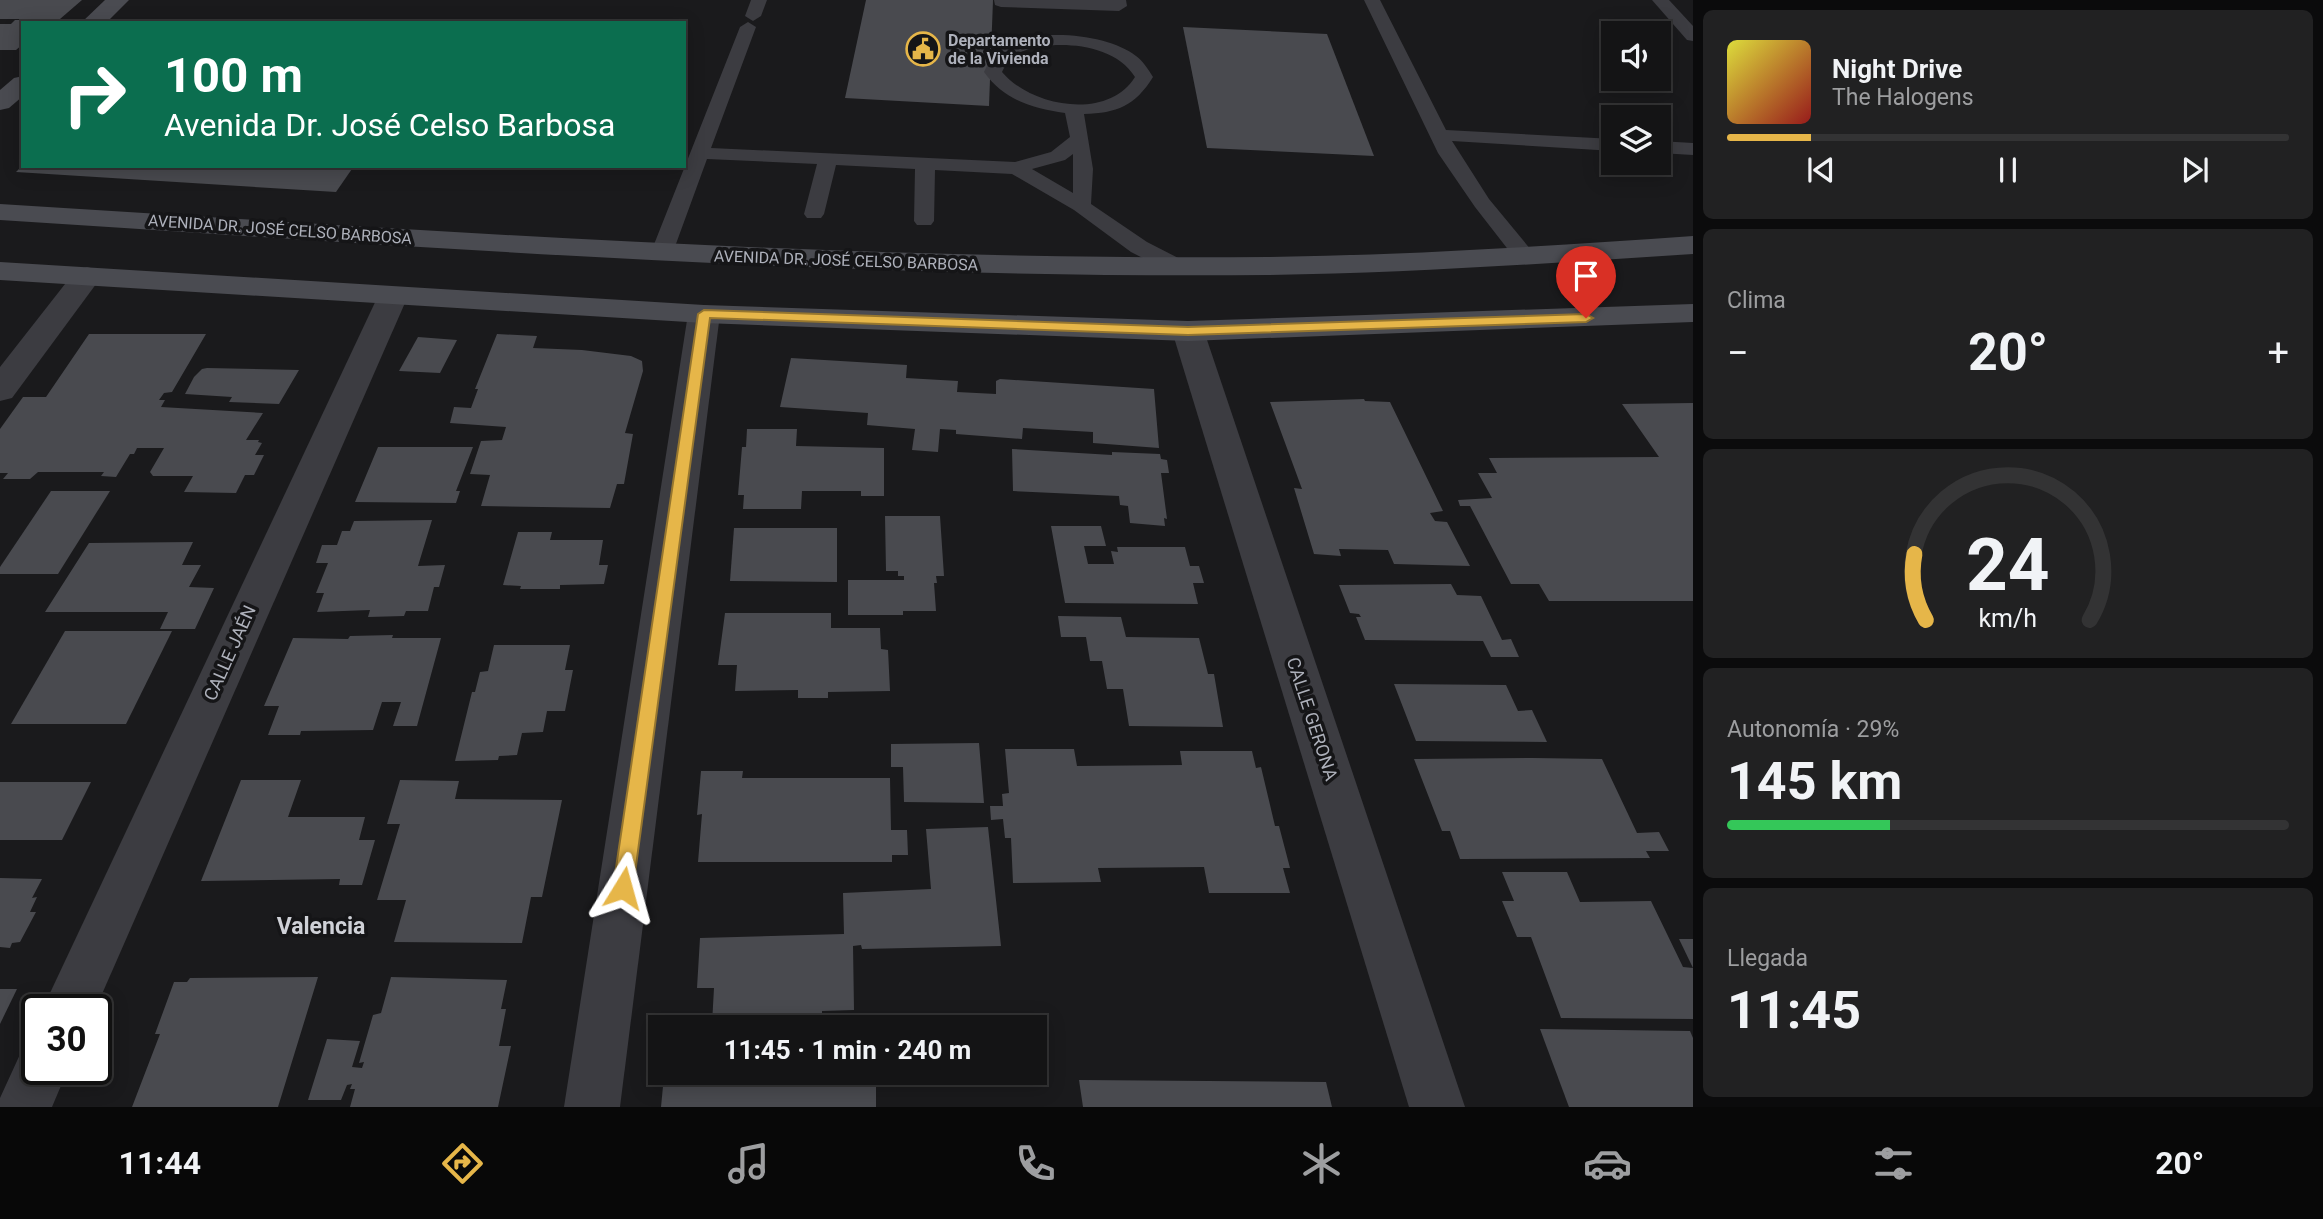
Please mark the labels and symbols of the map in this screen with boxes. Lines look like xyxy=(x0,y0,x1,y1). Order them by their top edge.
public building icon: Departamento de la Vivienda xyxy=(904,30,942,68)
place label: Departamento de la Vivienda xyxy=(948,31,1051,68)
street label: AVENIDA DR. JOSÉ CELSO BARBOSA xyxy=(147,211,413,248)
street label: AVENIDA DR. JOSÉ CELSO BARBOSA xyxy=(714,246,979,275)
pin xyxy=(1556,246,1616,318)
street label: CALLE JAÉN xyxy=(199,602,260,704)
street label: CALLE GERONA xyxy=(1283,655,1342,783)
position arrow xyxy=(586,851,660,925)
district label: Valencia xyxy=(277,913,365,940)
speed limit sign: 30 xyxy=(21,994,112,1085)

